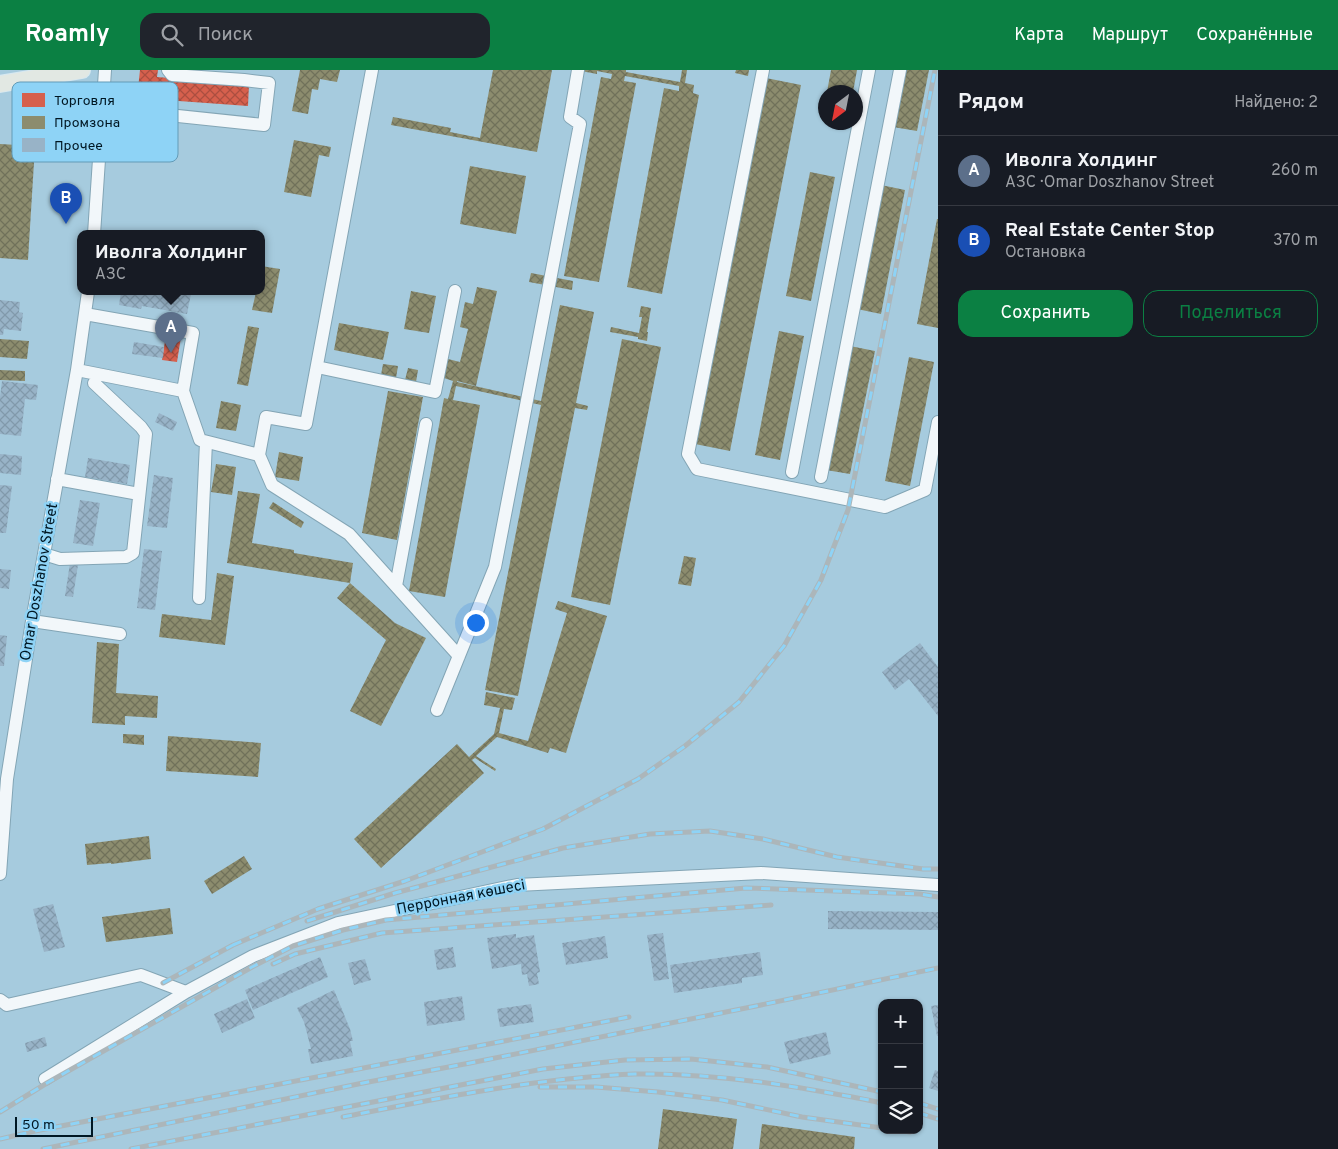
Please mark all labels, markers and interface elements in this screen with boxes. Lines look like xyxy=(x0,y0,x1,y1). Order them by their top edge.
search box xyxy=(140,13,490,58)
text: Roamly xyxy=(25,20,110,50)
icon: search xyxy=(158,21,186,49)
text: Поиск xyxy=(198,23,253,47)
text: Карта xyxy=(1014,24,1064,47)
text: Маршрут xyxy=(1092,24,1168,47)
text: Сохранённые xyxy=(1196,24,1313,47)
legend xyxy=(12,82,178,162)
north arrow xyxy=(818,85,863,130)
text: Рядом xyxy=(958,89,1024,116)
text: Торговля xyxy=(54,93,115,110)
text: Найдено: 2 xyxy=(1234,93,1318,113)
text: Промзона xyxy=(54,115,120,132)
text: Прочее xyxy=(54,138,103,155)
text: Иволга Холдинг xyxy=(1005,149,1157,173)
text: A xyxy=(968,161,980,181)
text: 260 m xyxy=(1271,161,1318,181)
text: АЗС · Omar Doszhanov Street xyxy=(1005,173,1214,193)
pin: B xyxy=(50,183,82,224)
text: Real Estate Center Stop xyxy=(1005,219,1215,243)
popup xyxy=(77,230,265,295)
text: B xyxy=(968,231,980,251)
text: 370 m xyxy=(1273,231,1318,251)
text: Иволга Холдинг xyxy=(95,241,247,265)
text: Остановка xyxy=(1005,243,1086,263)
text: АЗС xyxy=(95,265,126,285)
button: Сохранить xyxy=(958,290,1133,337)
button: Поделиться xyxy=(1143,290,1318,337)
pin: A xyxy=(155,312,187,353)
street label: Omar Doszhanov Street xyxy=(17,502,63,662)
your location xyxy=(463,610,489,636)
street label: Перронная көшесі xyxy=(395,876,527,920)
map controls xyxy=(878,999,923,1134)
button: + xyxy=(878,999,923,1044)
button: − xyxy=(878,1044,923,1089)
button: layers xyxy=(878,1089,923,1134)
scale bar xyxy=(15,1114,92,1137)
text: 50 m xyxy=(22,1117,55,1134)

